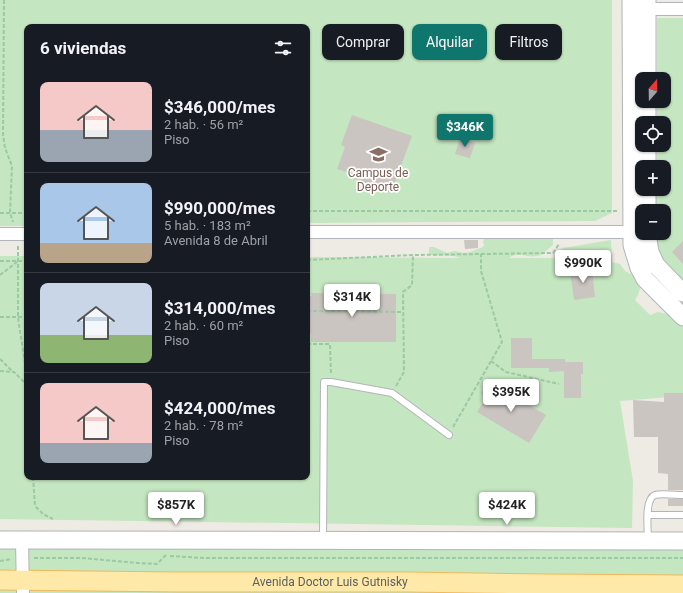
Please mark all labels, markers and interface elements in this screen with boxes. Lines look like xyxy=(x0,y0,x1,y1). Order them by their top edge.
chip: Comprar xyxy=(322,24,404,60)
chip: Alquilar xyxy=(412,24,487,60)
chip: Filtros xyxy=(495,24,562,60)
icon: filters xyxy=(272,37,294,59)
text: 6 viviendas xyxy=(40,38,126,58)
north arrow xyxy=(635,72,671,108)
map controls xyxy=(635,72,671,240)
text: $346,000/mes xyxy=(164,97,275,117)
icon: home xyxy=(72,98,120,146)
pin: $346K xyxy=(437,114,493,148)
button: locate xyxy=(635,116,671,152)
text: 2 hab. · 56 m² xyxy=(164,117,243,132)
text: $346K xyxy=(446,119,484,134)
text: Piso xyxy=(164,132,190,147)
school or university icon: Campus de Deporte xyxy=(368,144,388,164)
button: + xyxy=(635,160,671,196)
place label: Campus de Deporte xyxy=(348,166,408,194)
text: $990,000/mes xyxy=(164,198,275,218)
icon: home xyxy=(72,199,120,247)
button: − xyxy=(635,204,671,240)
text: 5 hab. · 183 m² xyxy=(164,218,251,233)
text: Avenida 8 de Abril xyxy=(164,233,268,248)
pin: $990K xyxy=(555,250,611,284)
text: $990K xyxy=(564,255,602,270)
pin: $314K xyxy=(324,284,380,318)
text: $314K xyxy=(333,289,371,304)
text: $314,000/mes xyxy=(164,298,275,318)
icon: home xyxy=(72,299,120,347)
text: 2 hab. · 60 m² xyxy=(164,318,243,333)
text: Piso xyxy=(164,333,190,348)
pin: $395K xyxy=(483,379,539,413)
text: $395K xyxy=(492,384,530,399)
text: $424,000/mes xyxy=(164,398,275,418)
icon: home xyxy=(72,399,120,447)
text: 2 hab. · 78 m² xyxy=(164,418,243,433)
text: Piso xyxy=(164,433,190,448)
pin: $857K xyxy=(148,492,204,526)
pin: $424K xyxy=(479,492,535,526)
text: $857K xyxy=(157,497,195,512)
text: $424K xyxy=(488,497,526,512)
street label: Avenida Doctor Luis Gutnisky xyxy=(252,575,408,589)

